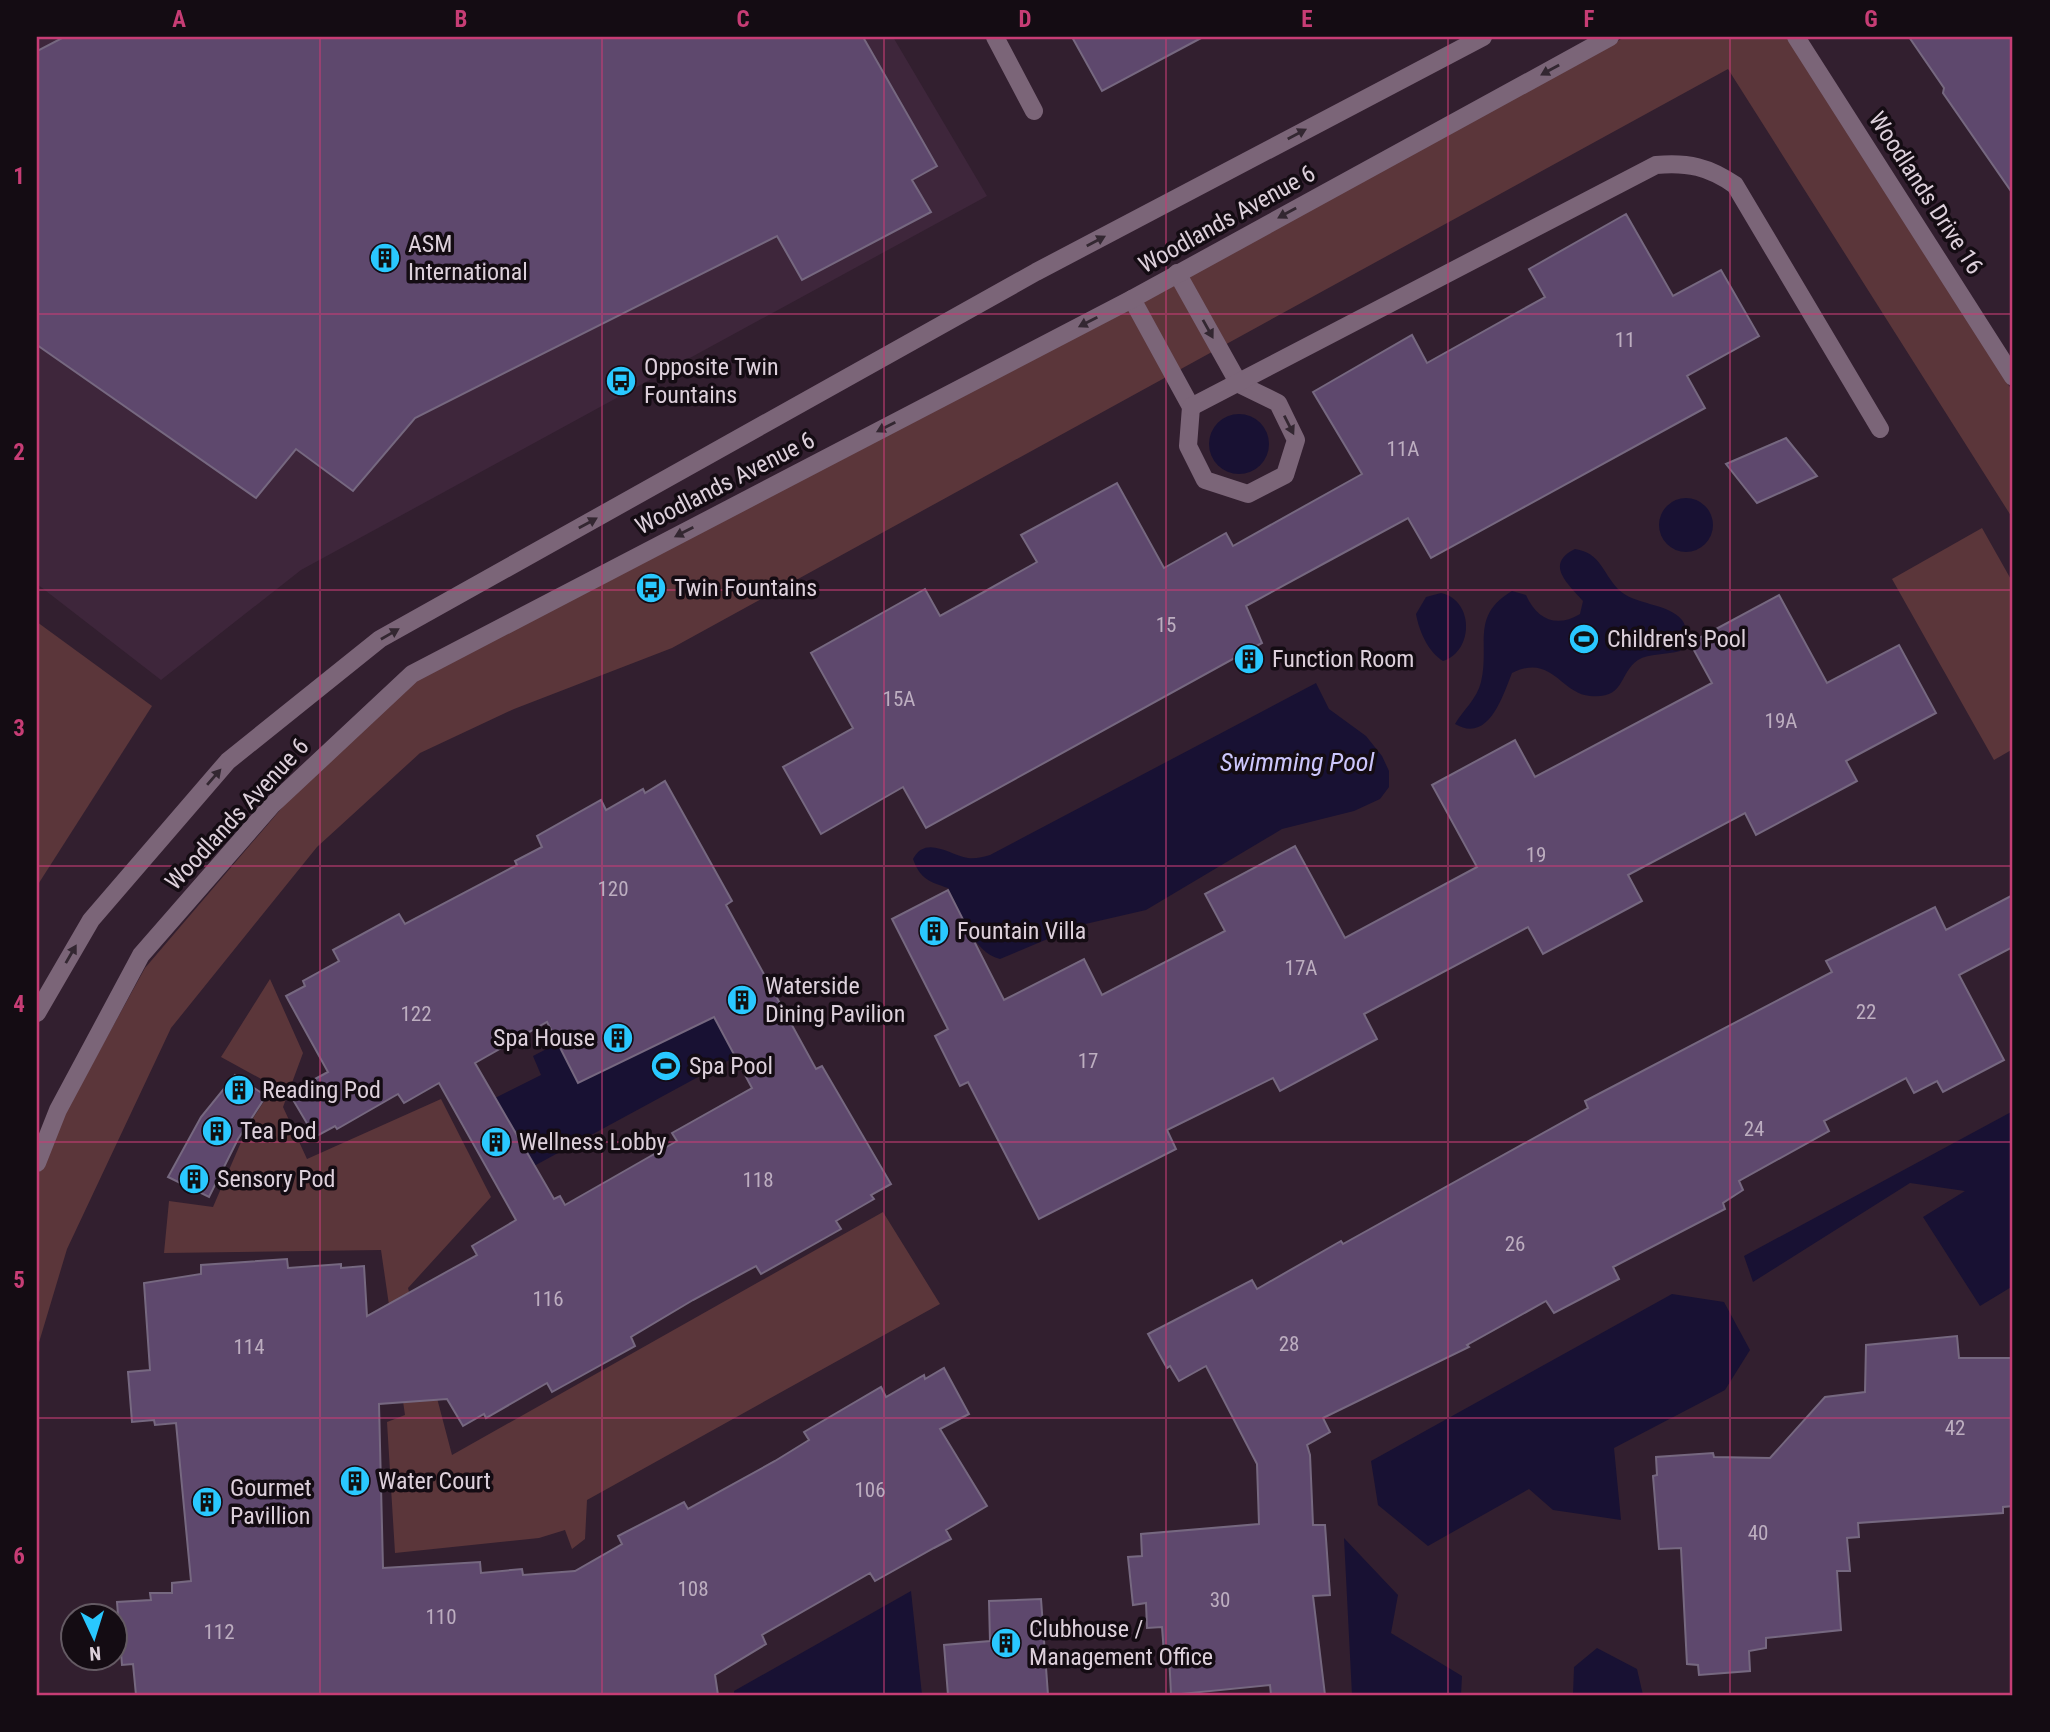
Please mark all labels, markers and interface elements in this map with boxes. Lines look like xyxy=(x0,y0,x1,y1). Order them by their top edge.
text: A xyxy=(172,6,186,33)
text: B xyxy=(455,6,467,33)
text: C xyxy=(736,6,750,33)
text: D xyxy=(1019,6,1032,33)
text: E xyxy=(1301,6,1313,33)
text: F xyxy=(1584,6,1595,33)
text: G xyxy=(1864,6,1878,33)
one-way arrow xyxy=(1540,64,1560,75)
street label: Woodlands Drive 16 xyxy=(1863,107,1989,279)
one-way arrow xyxy=(1287,129,1307,140)
street label: Woodlands Avenue 6 xyxy=(1134,159,1320,279)
text: 1 xyxy=(13,163,25,190)
one-way arrow xyxy=(1278,207,1297,219)
place label: ASM International xyxy=(408,230,528,286)
one-way arrow xyxy=(1086,235,1106,246)
building icon: ASM International xyxy=(368,241,402,275)
one-way arrow xyxy=(1078,316,1098,328)
one-way arrow xyxy=(1202,319,1214,339)
house number: 11 xyxy=(1615,328,1635,352)
place label: Opposite Twin Fountains xyxy=(644,353,779,409)
bus stop icon: Opposite Twin Fountains xyxy=(604,364,638,398)
one-way arrow xyxy=(1284,415,1295,435)
one-way arrow xyxy=(876,421,896,433)
street label: Woodlands Avenue 6 xyxy=(631,426,819,540)
house number: 11A xyxy=(1387,437,1419,461)
text: 2 xyxy=(13,439,25,466)
one-way arrow xyxy=(578,517,598,529)
one-way arrow xyxy=(674,526,694,538)
bus stop icon: Twin Fountains xyxy=(634,571,668,605)
place label: Twin Fountains xyxy=(674,574,817,602)
house number: 15 xyxy=(1156,613,1176,637)
sports icon: Children's Pool xyxy=(1567,622,1601,656)
place label: Children's Pool xyxy=(1607,625,1746,653)
one-way arrow xyxy=(380,628,399,640)
building icon: Function Room xyxy=(1232,642,1266,676)
place label: Function Room xyxy=(1272,645,1414,673)
house number: 15A xyxy=(883,687,915,711)
house number: 19A xyxy=(1765,709,1797,733)
text: 3 xyxy=(13,715,25,742)
street label: Woodlands Avenue 6 xyxy=(159,732,315,896)
water label: Swimming Pool xyxy=(1220,747,1375,777)
one-way arrow xyxy=(206,769,221,786)
house number: 19 xyxy=(1526,843,1546,867)
house number: 120 xyxy=(597,877,629,901)
building icon: Fountain Villa xyxy=(917,914,951,948)
place label: Fountain Villa xyxy=(957,917,1086,945)
one-way arrow xyxy=(65,944,77,963)
house number: 17A xyxy=(1285,956,1317,980)
place label: Waterside Dining Pavilion xyxy=(765,972,905,1028)
building icon: Waterside Dining Pavilion xyxy=(725,983,759,1017)
text: 4 xyxy=(13,991,25,1018)
house number: 22 xyxy=(1856,1000,1876,1024)
house number: 122 xyxy=(400,1002,432,1026)
building icon: Spa House xyxy=(601,1021,635,1055)
place label: Spa House xyxy=(493,1024,595,1052)
sports icon: Spa Pool xyxy=(649,1049,683,1083)
house number: 17 xyxy=(1078,1049,1098,1073)
place label: Spa Pool xyxy=(689,1052,773,1080)
building icon: Reading Pod xyxy=(222,1073,256,1107)
place label: Reading Pod xyxy=(262,1076,381,1104)
building icon: Tea Pod xyxy=(200,1114,234,1148)
place label: Tea Pod xyxy=(240,1117,317,1145)
house number: 24 xyxy=(1744,1117,1764,1141)
building icon: Wellness Lobby xyxy=(479,1125,513,1159)
place label: Wellness Lobby xyxy=(519,1128,666,1156)
building icon: Sensory Pod xyxy=(177,1162,211,1196)
place label: Sensory Pod xyxy=(217,1165,335,1193)
house number: 118 xyxy=(742,1168,774,1192)
house number: 26 xyxy=(1505,1232,1525,1256)
text: 5 xyxy=(13,1267,25,1294)
house number: 116 xyxy=(532,1287,564,1311)
house number: 28 xyxy=(1279,1332,1299,1356)
house number: 114 xyxy=(233,1335,265,1359)
house number: 42 xyxy=(1945,1416,1965,1440)
building icon: Water Court xyxy=(338,1464,372,1498)
place label: Water Court xyxy=(378,1467,491,1495)
place label: Gourmet Pavillion xyxy=(230,1474,312,1530)
house number: 106 xyxy=(854,1478,886,1502)
building icon: Gourmet Pavillion xyxy=(190,1485,224,1519)
house number: 40 xyxy=(1748,1521,1768,1545)
text: 6 xyxy=(13,1543,25,1570)
house number: 108 xyxy=(677,1577,709,1601)
house number: 30 xyxy=(1210,1588,1230,1612)
north arrow xyxy=(60,1602,130,1672)
house number: 110 xyxy=(425,1605,457,1629)
place label: Clubhouse / Management Office xyxy=(1029,1615,1213,1671)
house number: 112 xyxy=(203,1620,235,1644)
building icon: Clubhouse / Management Office xyxy=(989,1626,1023,1660)
text: N xyxy=(89,1642,102,1665)

